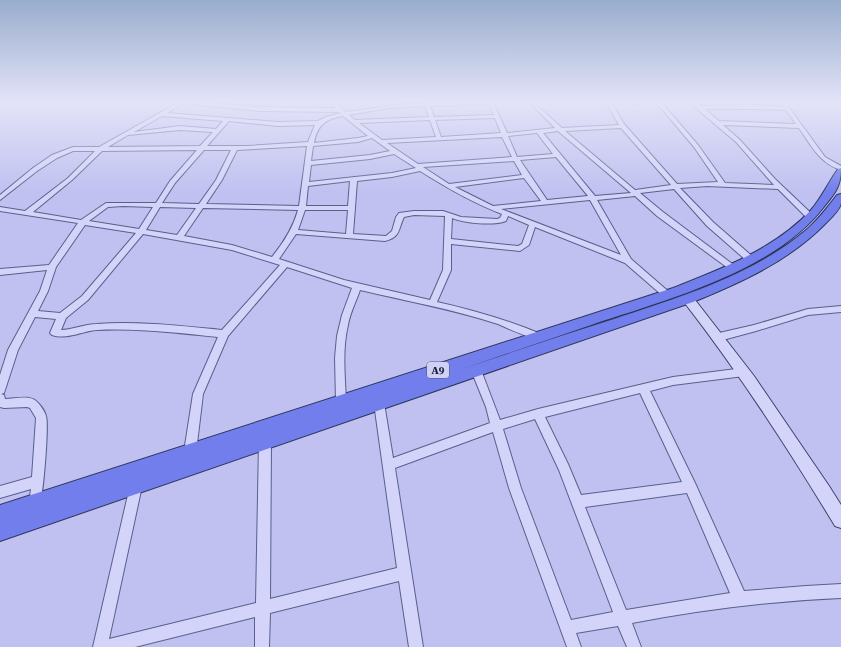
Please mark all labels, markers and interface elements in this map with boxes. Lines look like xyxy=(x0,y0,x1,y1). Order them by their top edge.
road number: A9 xyxy=(427,362,449,378)

